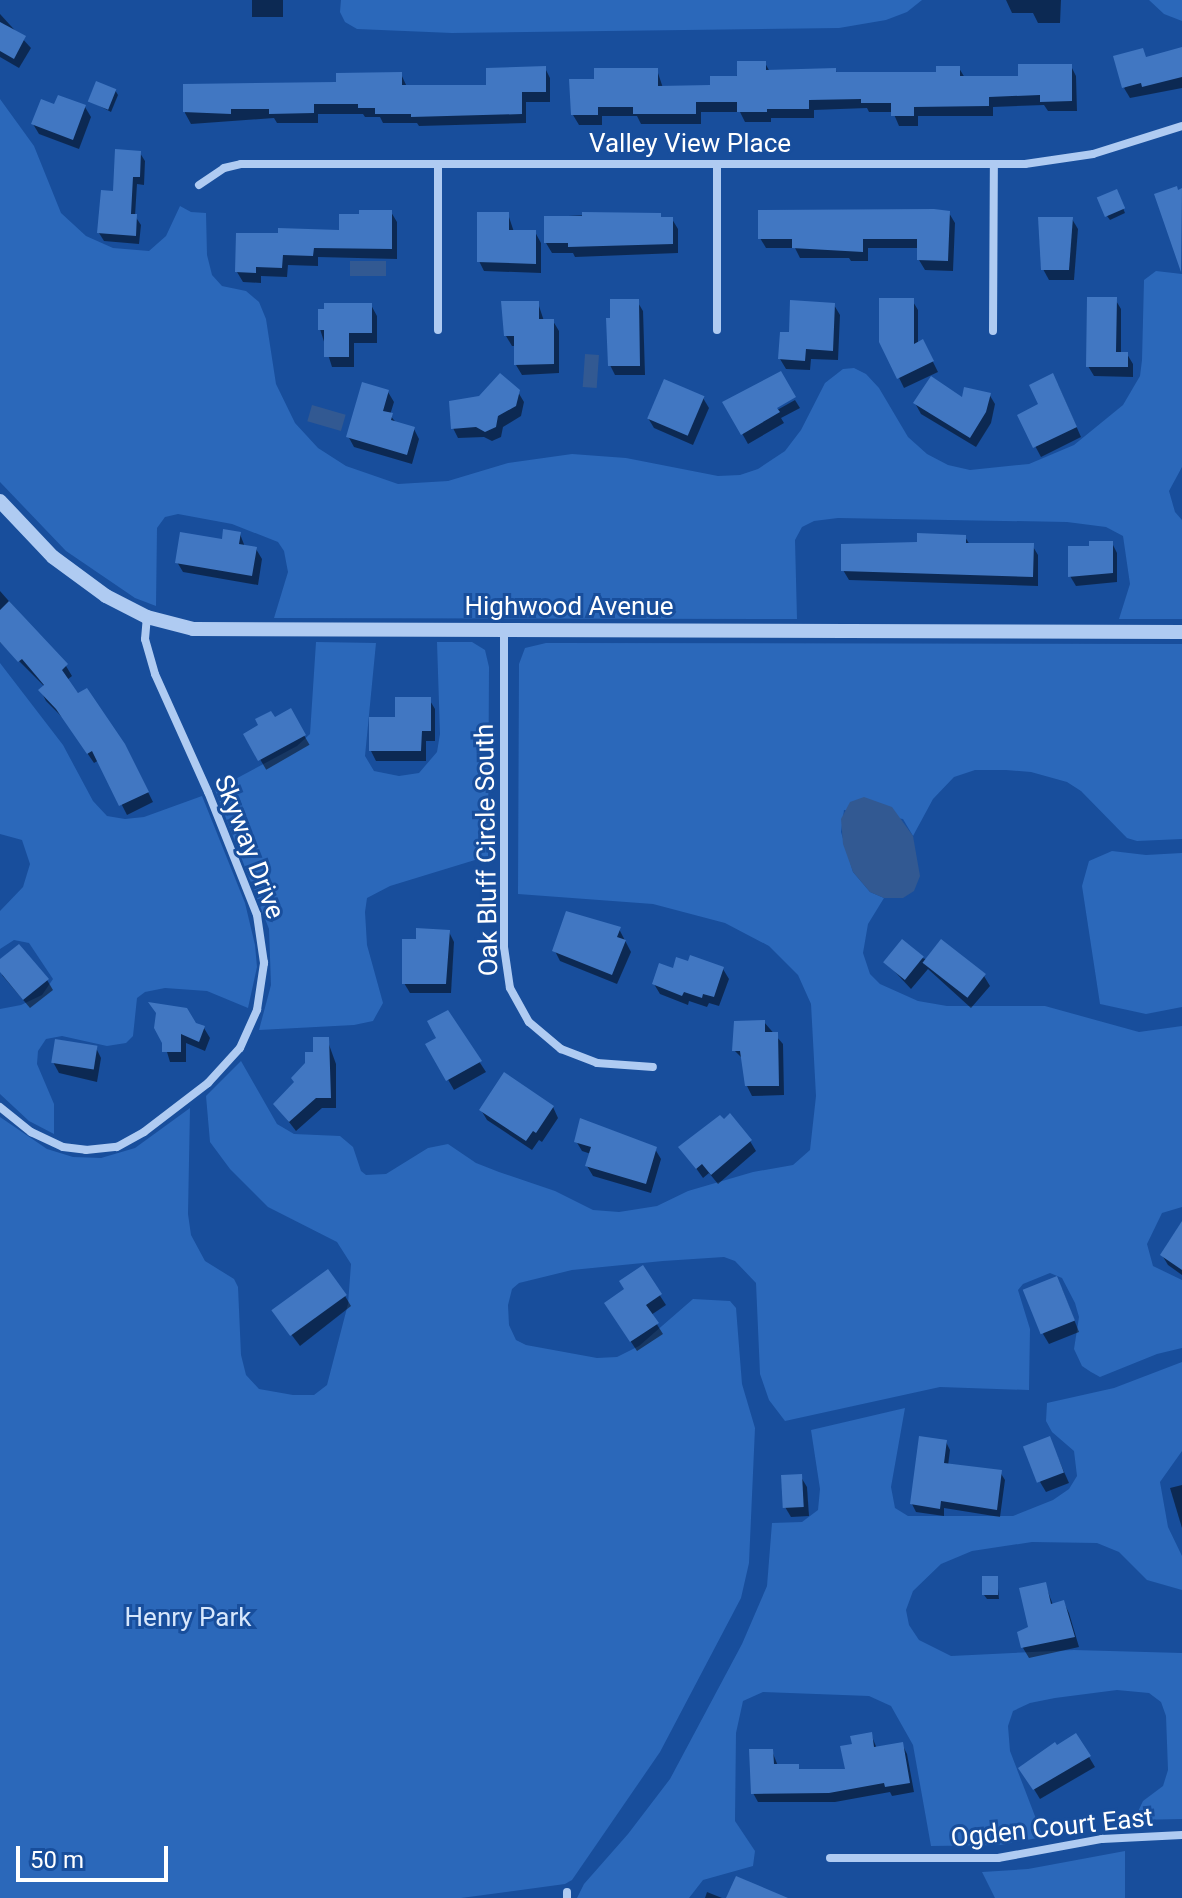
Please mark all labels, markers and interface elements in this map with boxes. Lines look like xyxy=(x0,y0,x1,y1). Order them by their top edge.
street label: Valley View Place xyxy=(589,128,791,160)
street label: Highwood Avenue xyxy=(464,591,674,623)
street label: Oak Bluff Circle South xyxy=(469,724,505,976)
street label: Skyway Drive xyxy=(207,771,291,923)
park label: Henry Park xyxy=(125,1602,251,1634)
street label: Ogden Court East xyxy=(949,1802,1155,1854)
scale bar xyxy=(20,1830,172,1880)
text: 50 m xyxy=(30,1846,84,1874)

